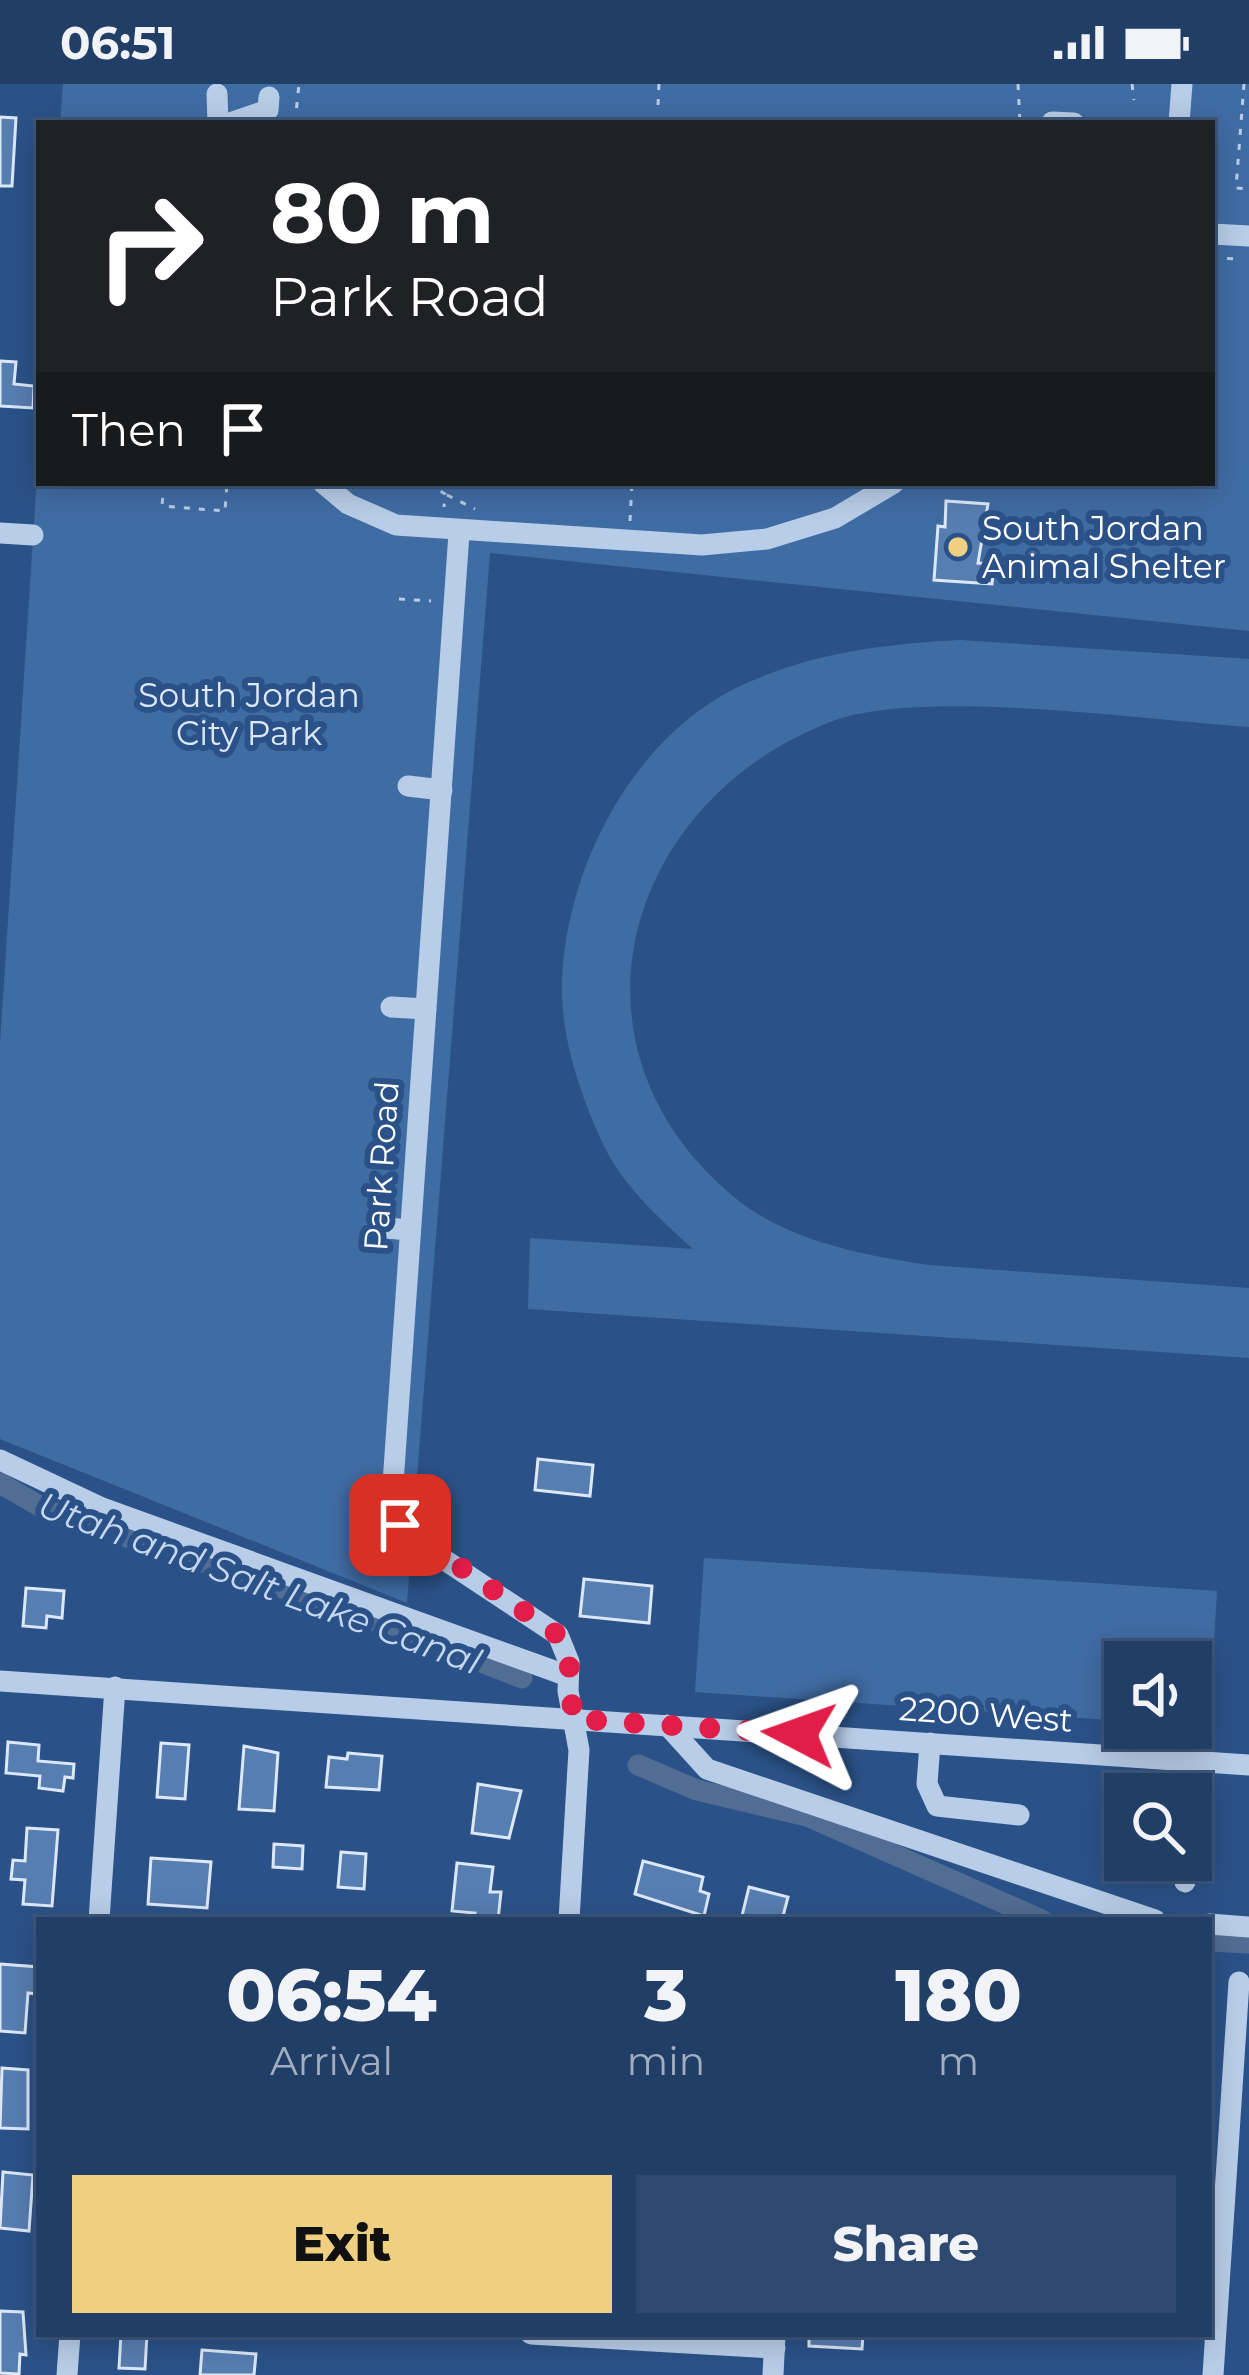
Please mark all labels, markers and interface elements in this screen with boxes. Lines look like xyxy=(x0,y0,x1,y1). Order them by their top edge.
text: 06:51 xyxy=(60,15,175,70)
text: 80 m xyxy=(270,162,494,264)
icon: right xyxy=(72,168,228,324)
text: Park Road xyxy=(270,264,549,330)
icon: arrive xyxy=(210,396,276,462)
text: Then xyxy=(72,402,186,457)
place label: South Jordan Animal Shelter xyxy=(982,508,1226,586)
marker: South Jordan Animal Shelter xyxy=(945,534,971,560)
park label: South Jordan City Park xyxy=(138,675,360,753)
street label: Park Road xyxy=(355,1080,407,1252)
pin xyxy=(349,1474,451,1576)
water label: Utah and Salt Lake Canal xyxy=(33,1482,488,1684)
icon: arrive xyxy=(367,1492,433,1558)
map controls xyxy=(1104,1641,1212,1881)
button: sound xyxy=(1104,1641,1212,1749)
position arrow xyxy=(736,1671,862,1797)
street label: 2200 West xyxy=(898,1688,1074,1740)
button: search xyxy=(1104,1773,1212,1881)
text: 06:54 xyxy=(226,1951,437,2039)
text: 3 xyxy=(644,1951,688,2039)
text: 180 xyxy=(895,1951,1022,2039)
text: Arrival xyxy=(270,2037,393,2085)
text: min xyxy=(627,2037,705,2085)
text: m xyxy=(938,2037,979,2085)
button: Exit xyxy=(72,2175,612,2313)
button: Share xyxy=(636,2175,1176,2313)

